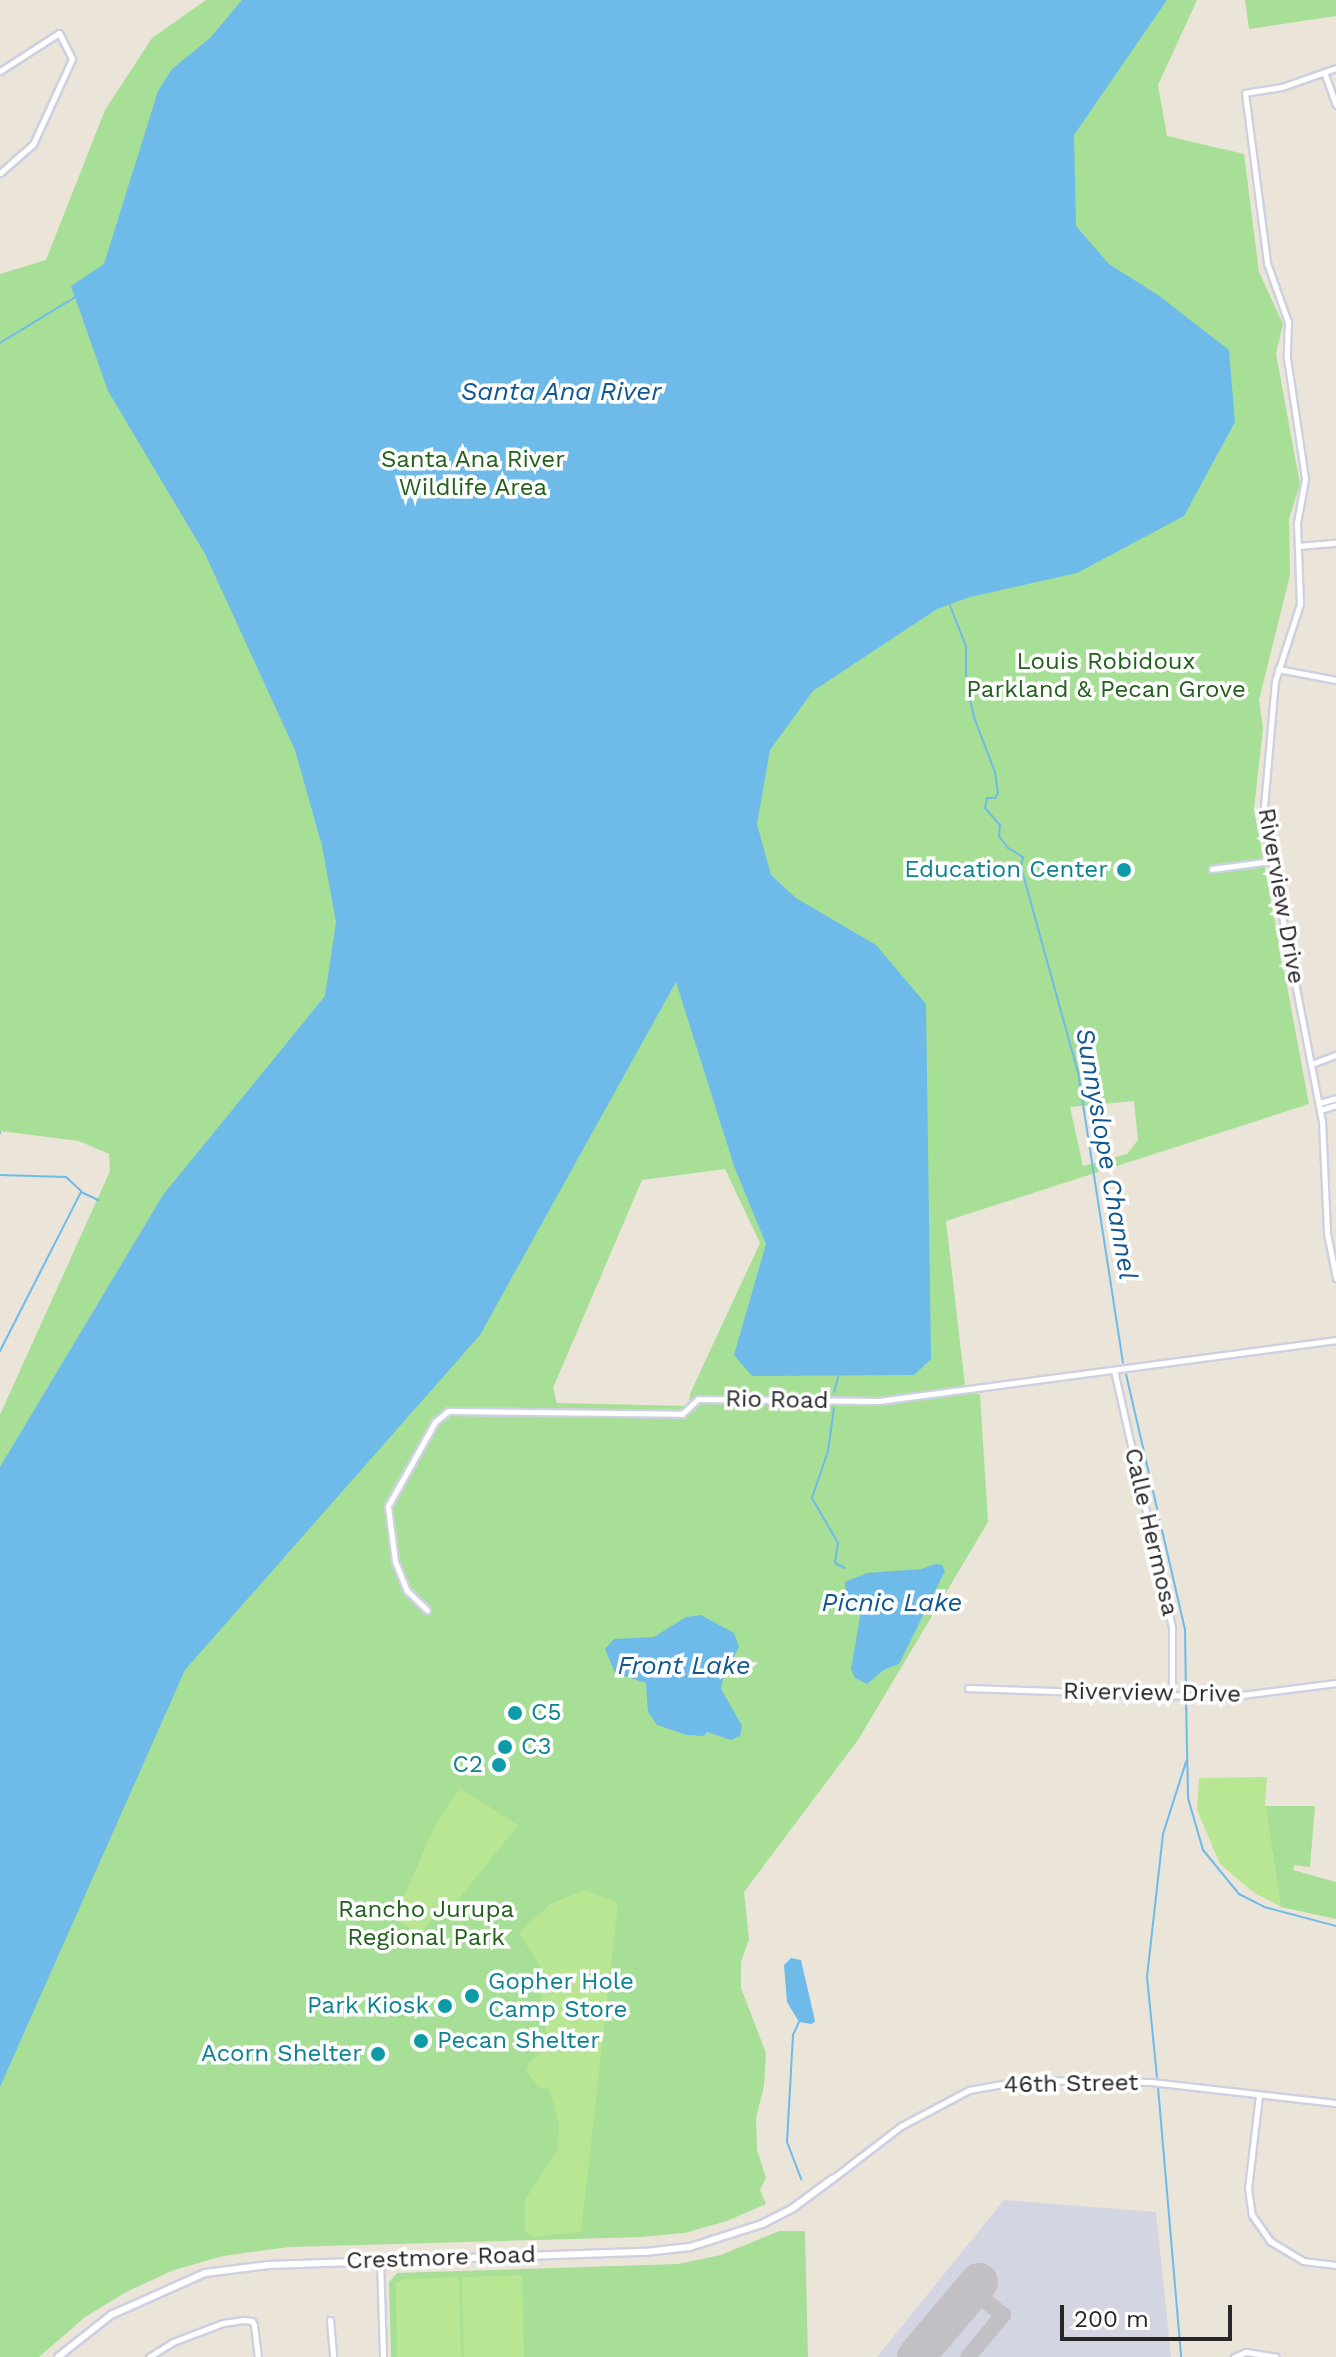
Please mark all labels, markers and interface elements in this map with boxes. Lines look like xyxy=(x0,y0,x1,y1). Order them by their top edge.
water label: Santa Ana River xyxy=(460,376,662,408)
park label: Santa Ana River Wildlife Area xyxy=(380,446,566,502)
park label: Louis Robidoux Parkland & Pecan Grove xyxy=(966,648,1246,704)
street label: Riverview Drive xyxy=(1251,806,1311,986)
place label: Education Center xyxy=(904,856,1108,884)
marker: Education Center xyxy=(1115,861,1133,879)
water label: Sunnyslope Channel xyxy=(1068,1026,1144,1282)
street label: Rio Road xyxy=(725,1385,829,1415)
street label: Calle Hermosa xyxy=(1118,1445,1184,1619)
water label: Picnic Lake xyxy=(822,1587,962,1619)
water label: Front Lake xyxy=(617,1650,751,1682)
street label: Riverview Drive xyxy=(1062,1677,1242,1709)
place label: C5 xyxy=(531,1699,561,1727)
marker: C5 xyxy=(506,1704,524,1722)
place label: C3 xyxy=(521,1733,551,1761)
marker: C3 xyxy=(496,1738,514,1756)
place label: C2 xyxy=(453,1751,483,1779)
marker: C2 xyxy=(490,1756,508,1774)
park label: Rancho Jurupa Regional Park xyxy=(338,1896,514,1952)
place label: Gopher Hole Camp Store xyxy=(488,1968,635,2024)
marker: Gopher Hole Camp Store xyxy=(463,1987,481,2005)
place label: Park Kiosk xyxy=(306,1992,429,2020)
marker: Park Kiosk xyxy=(436,1997,454,2015)
place label: Pecan Shelter xyxy=(437,2027,600,2055)
marker: Pecan Shelter xyxy=(412,2032,430,2050)
place label: Acorn Shelter xyxy=(201,2040,362,2068)
marker: Acorn Shelter xyxy=(369,2045,387,2063)
street label: 46th Street xyxy=(1003,2068,1139,2100)
street label: Crestmore Road xyxy=(346,2240,536,2276)
scale bar xyxy=(1064,2289,1236,2339)
text: 200 m xyxy=(1074,2305,1149,2333)

